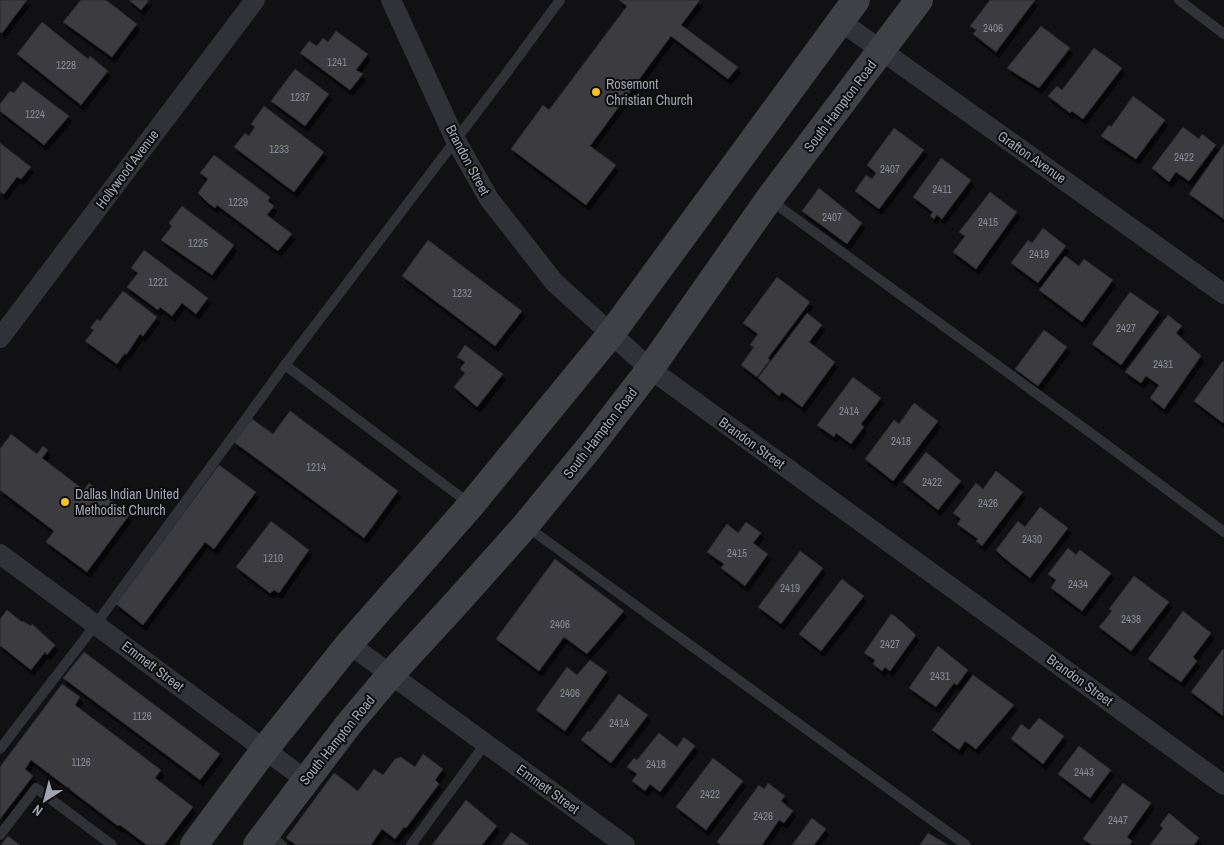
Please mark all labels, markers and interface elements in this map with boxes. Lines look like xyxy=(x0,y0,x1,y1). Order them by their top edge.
house number: 2406 xyxy=(983,21,1003,35)
house number: 1241 xyxy=(327,55,347,69)
street label: South Hampton Road xyxy=(800,56,880,156)
house number: 1228 xyxy=(56,58,76,72)
place label: Rosemont Christian Church xyxy=(606,75,693,109)
marker: Rosemont Christian Church xyxy=(590,86,602,98)
house number: 1237 xyxy=(290,90,310,104)
house number: 1224 xyxy=(25,107,45,121)
street label: Brandon Street xyxy=(442,122,494,198)
street label: Hollywood Avenue xyxy=(91,126,163,212)
street label: Grafton Avenue xyxy=(994,127,1070,187)
house number: 1233 xyxy=(269,142,289,156)
house number: 2422 xyxy=(1174,150,1194,164)
house number: 2407 xyxy=(880,162,900,176)
house number: 2411 xyxy=(932,182,952,196)
house number: 1229 xyxy=(228,195,248,209)
house number: 2407 xyxy=(822,210,842,224)
house number: 2415 xyxy=(978,215,998,229)
house number: 1225 xyxy=(188,236,208,250)
house number: 2419 xyxy=(1029,247,1049,261)
house number: 1221 xyxy=(148,275,168,289)
house number: 1232 xyxy=(452,286,472,300)
house number: 2427 xyxy=(1116,321,1136,335)
house number: 2431 xyxy=(1153,357,1173,371)
street label: South Hampton Road xyxy=(559,384,641,482)
house number: 2414 xyxy=(839,404,859,418)
street label: Brandon Street xyxy=(715,413,789,473)
house number: 2418 xyxy=(891,434,911,448)
house number: 1214 xyxy=(306,460,326,474)
house number: 2422 xyxy=(922,475,942,489)
place label: Dallas Indian United Methodist Church xyxy=(75,485,179,519)
marker: Dallas Indian United Methodist Church xyxy=(59,496,71,508)
house number: 2426 xyxy=(978,496,998,510)
house number: 2430 xyxy=(1022,532,1042,546)
house number: 2415 xyxy=(727,546,747,560)
house number: 1210 xyxy=(263,551,283,565)
house number: 2434 xyxy=(1068,577,1088,591)
house number: 2419 xyxy=(780,581,800,595)
house number: 2438 xyxy=(1121,612,1141,626)
house number: 2406 xyxy=(550,617,570,631)
street label: Emmett Street xyxy=(118,637,188,695)
house number: 2427 xyxy=(880,637,900,651)
street label: Brandon Street xyxy=(1043,650,1117,710)
house number: 2431 xyxy=(930,669,950,683)
house number: 2406 xyxy=(560,686,580,700)
street label: South Hampton Road xyxy=(295,691,379,789)
house number: 1126 xyxy=(132,709,152,723)
house number: 2414 xyxy=(609,716,629,730)
house number: 1126 xyxy=(71,755,91,769)
house number: 2418 xyxy=(646,757,666,771)
street label: Emmett Street xyxy=(513,760,583,818)
house number: 2443 xyxy=(1074,765,1094,779)
north arrow xyxy=(20,775,70,825)
house number: 2422 xyxy=(700,787,720,801)
text: N xyxy=(29,801,46,820)
house number: 2426 xyxy=(753,809,773,823)
house number: 2447 xyxy=(1108,813,1128,827)

